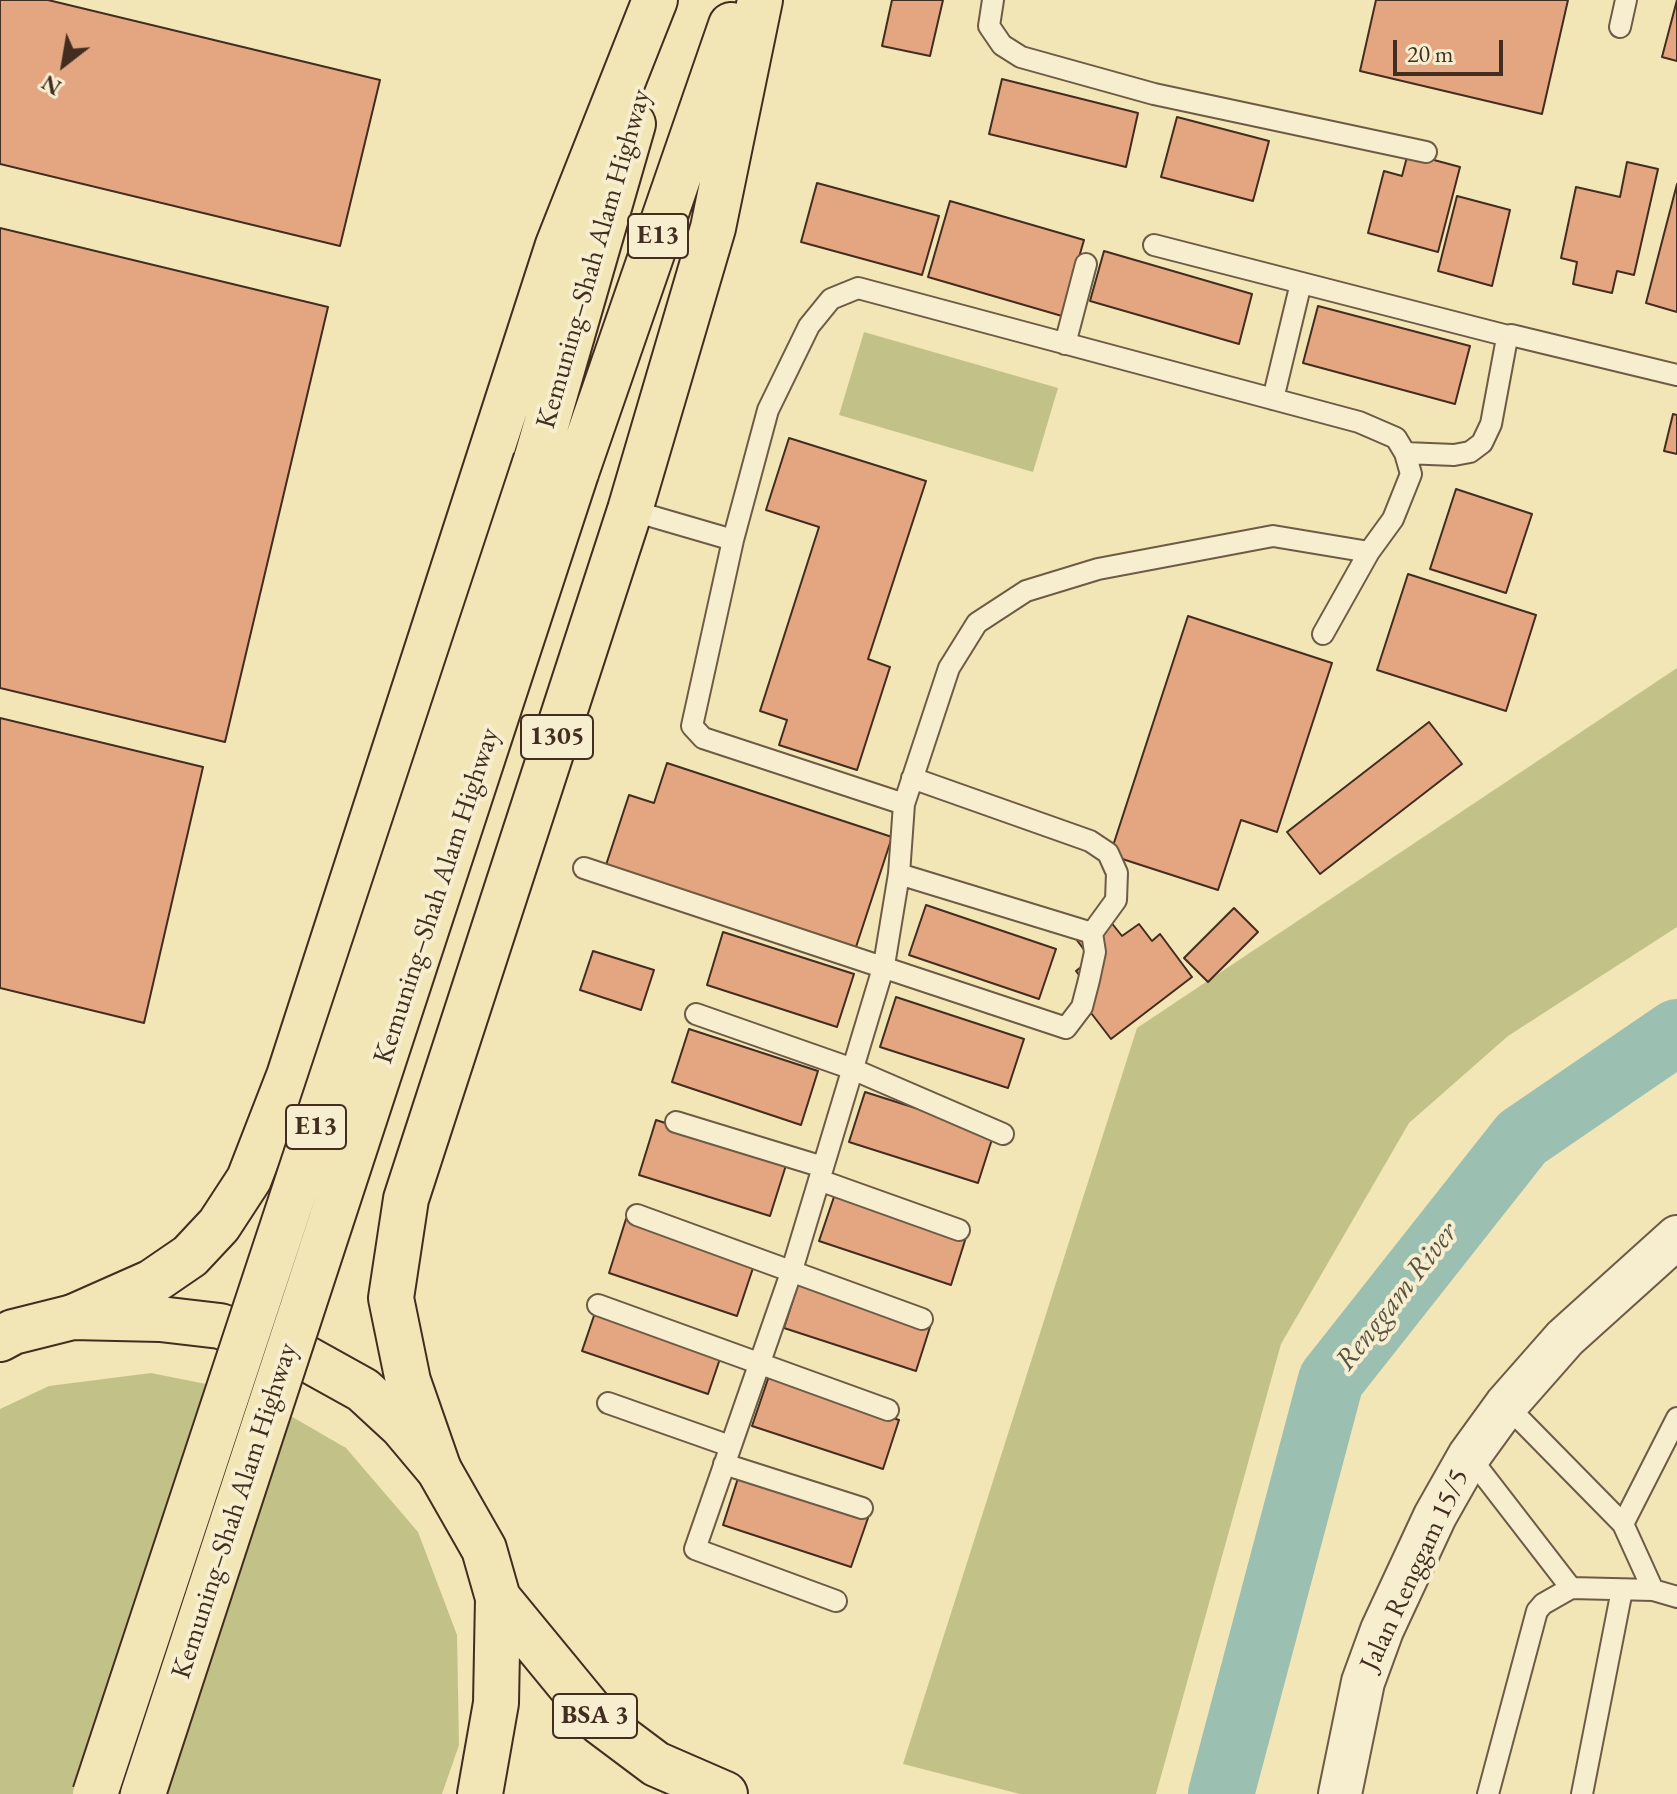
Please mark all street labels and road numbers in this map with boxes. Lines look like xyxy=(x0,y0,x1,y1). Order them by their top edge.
street label: Kemuning–Shah Alam Highway xyxy=(529,86,659,432)
road number: E13 xyxy=(628,214,688,258)
road number: 1305 xyxy=(521,715,593,759)
street label: Kemuning–Shah Alam Highway xyxy=(367,724,507,1068)
road number: E13 xyxy=(286,1105,346,1149)
street label: Kemuning–Shah Alam Highway xyxy=(165,1339,305,1683)
street label: Jalan Renggam 15/5 xyxy=(1353,1464,1477,1676)
road number: BSA 3 xyxy=(553,1694,637,1738)

